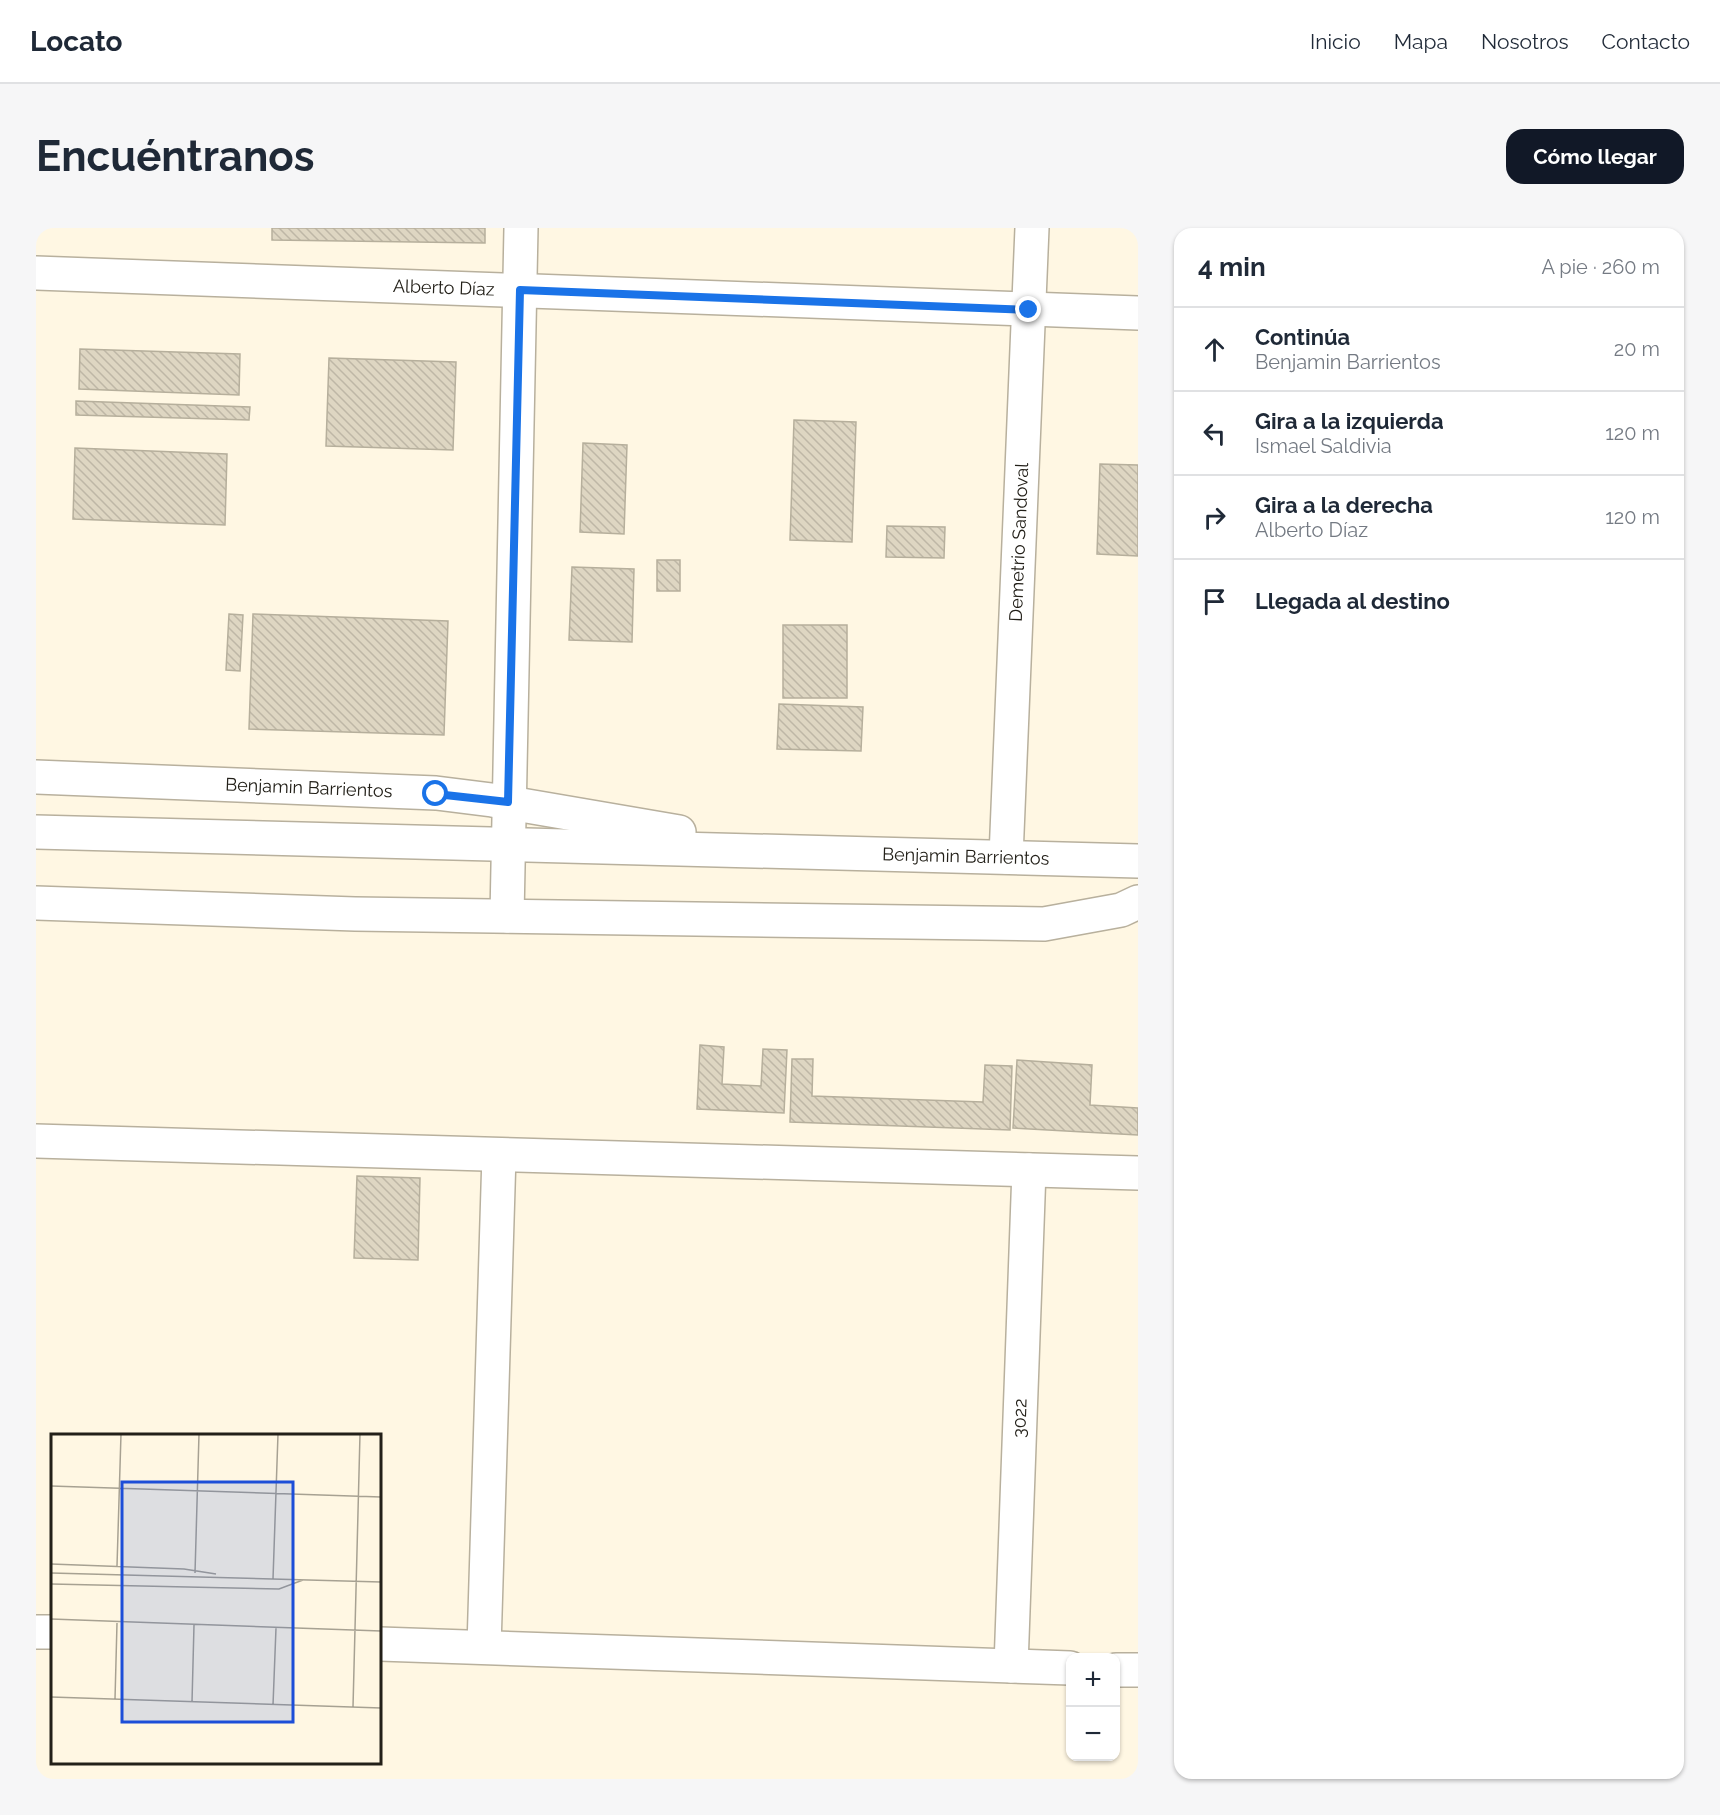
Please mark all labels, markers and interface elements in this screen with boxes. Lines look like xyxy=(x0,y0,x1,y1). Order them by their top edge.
text: Locato xyxy=(30,25,122,58)
text: Inicio xyxy=(1310,29,1361,54)
text: Mapa xyxy=(1394,29,1448,54)
text: Nosotros xyxy=(1481,29,1569,54)
text: Contacto xyxy=(1602,29,1690,54)
button: Cómo llegar xyxy=(1506,129,1684,184)
text: Encuéntranos xyxy=(36,132,315,181)
text: 4 min xyxy=(1198,252,1266,282)
text: A pie · 260 m xyxy=(1541,255,1660,279)
street label: Alberto Díaz xyxy=(393,275,495,300)
route end xyxy=(1015,296,1041,322)
text: Continúa xyxy=(1255,324,1350,350)
icon: ahead xyxy=(1198,333,1231,366)
text: 20 m xyxy=(1614,337,1660,361)
text: Benjamin Barrientos xyxy=(1255,350,1441,374)
text: Gira a la izquierda xyxy=(1255,408,1444,434)
icon: left xyxy=(1198,417,1231,450)
text: 120 m xyxy=(1605,421,1660,445)
text: Ismael Saldivia xyxy=(1255,434,1392,458)
street label: Demetrio Sandoval xyxy=(1005,462,1032,622)
text: Gira a la derecha xyxy=(1255,492,1433,518)
icon: right xyxy=(1198,501,1231,534)
text: 120 m xyxy=(1605,505,1660,529)
text: Alberto Díaz xyxy=(1255,518,1368,542)
icon: arrive xyxy=(1198,585,1231,618)
text: Llegada al destino xyxy=(1255,588,1450,614)
street label: Benjamin Barrientos xyxy=(225,774,393,801)
route start xyxy=(422,780,448,806)
street label: Benjamin Barrientos xyxy=(882,843,1050,869)
street label: 3022 xyxy=(1008,1398,1031,1438)
inset map xyxy=(51,1434,381,1764)
map controls xyxy=(1066,1653,1120,1761)
button: + xyxy=(1066,1653,1120,1707)
button: − xyxy=(1066,1707,1120,1761)

